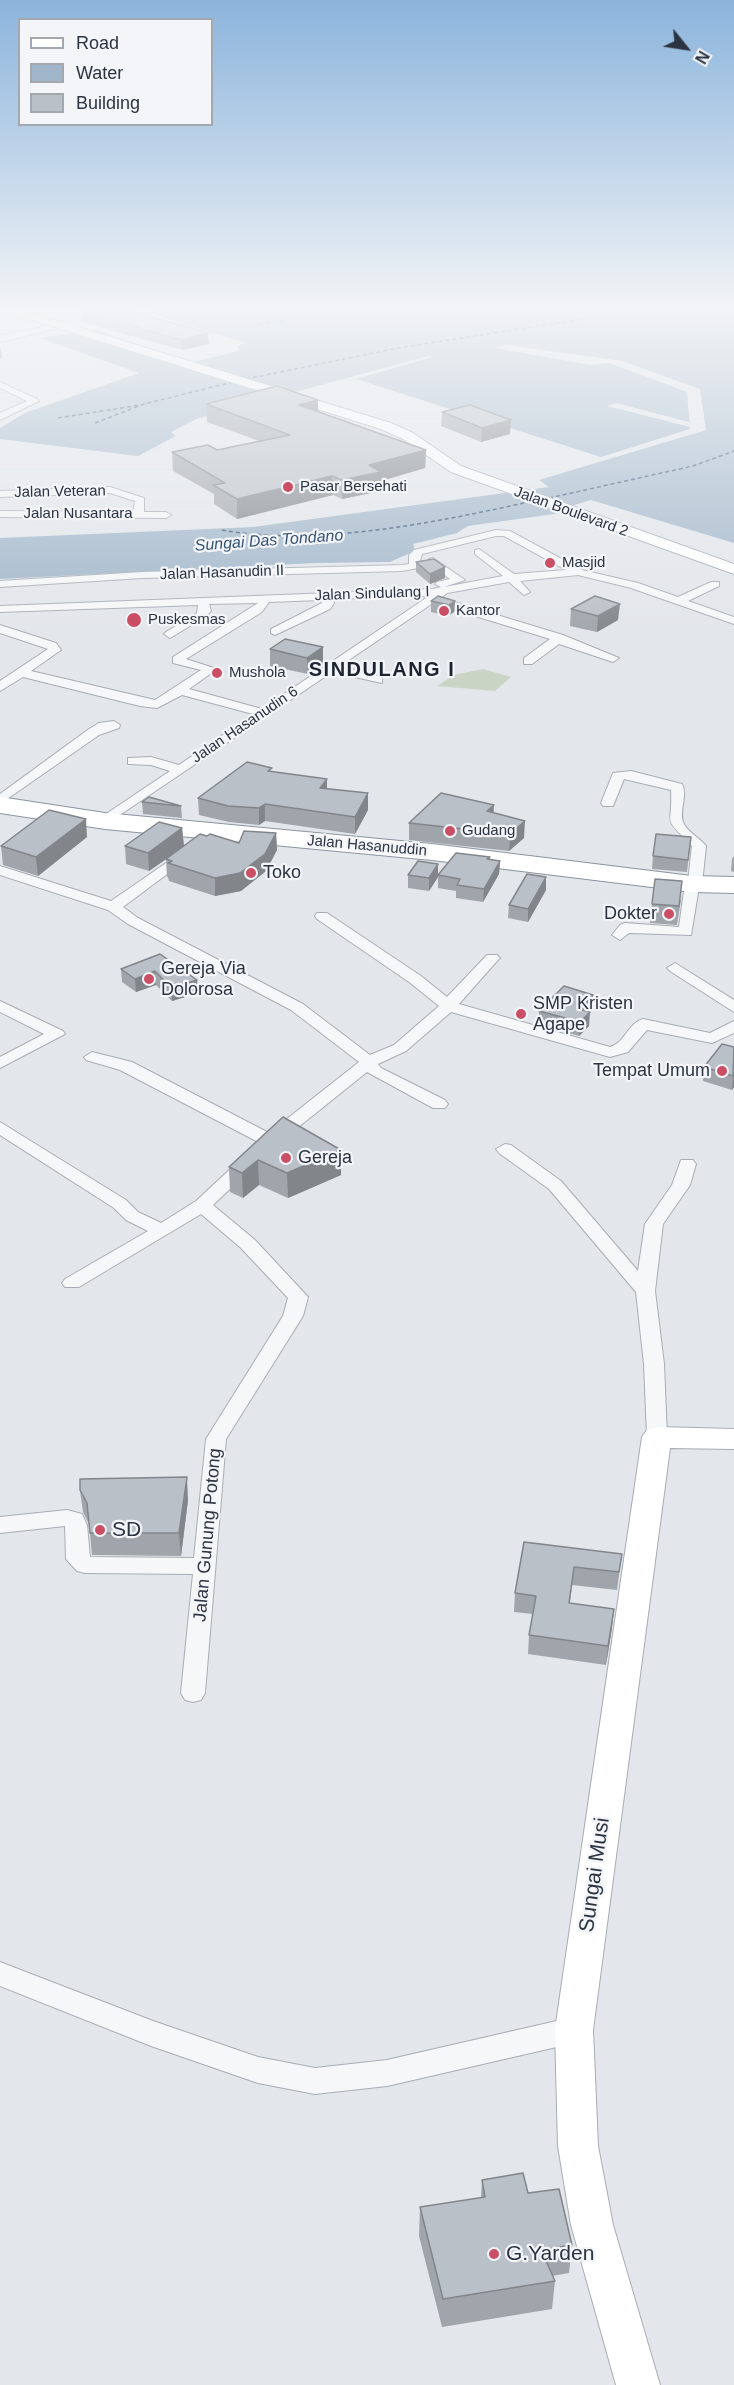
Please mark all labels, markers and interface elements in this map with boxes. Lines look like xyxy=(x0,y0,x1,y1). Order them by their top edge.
legend xyxy=(18,18,213,126)
north arrow xyxy=(656,18,716,78)
text: Road xyxy=(76,33,119,53)
text: N xyxy=(692,48,712,67)
text: Water xyxy=(76,63,123,83)
text: Building xyxy=(76,93,140,113)
place label: Pasar Bersehati xyxy=(300,478,407,496)
marker: Pasar Bersehati xyxy=(281,480,295,494)
street label: Jalan Veteran xyxy=(14,482,106,502)
street label: Jalan Boulevard 2 xyxy=(512,483,630,541)
street label: Jalan Nusantara xyxy=(23,505,133,523)
water label: Sungai Das Tondano xyxy=(194,526,344,556)
place label: Masjid xyxy=(562,554,605,572)
marker: Masjid xyxy=(543,556,557,570)
street label: Jalan Hasanudin II xyxy=(160,562,284,584)
street label: Jalan Sindulang I xyxy=(314,583,430,605)
place label: Kantor xyxy=(456,602,500,620)
marker: Kantor xyxy=(437,604,451,618)
marker: Puskesmas xyxy=(125,611,143,629)
place label: Puskesmas xyxy=(148,611,226,629)
district label: SINDULANG I xyxy=(309,658,455,682)
place label: Mushola xyxy=(229,664,286,682)
marker: Mushola xyxy=(210,666,224,680)
street label: Jalan Hasanudin 6 xyxy=(188,683,302,767)
place label: Gudang xyxy=(462,822,515,840)
marker: Gudang xyxy=(443,824,457,838)
street label: Jalan Hasanuddin xyxy=(306,832,428,860)
place label: Toko xyxy=(263,862,301,884)
marker: Toko xyxy=(244,866,258,880)
place label: Dokter xyxy=(604,903,657,925)
marker: Dokter xyxy=(662,907,676,921)
place label: Gereja Via Dolorosa xyxy=(161,958,246,1000)
marker: Gereja Via Dolorosa xyxy=(142,972,156,986)
place label: SMP Kristen Agape xyxy=(533,993,633,1036)
marker: SMP Kristen Agape xyxy=(514,1007,528,1021)
place label: Tempat Umum xyxy=(593,1060,710,1082)
marker: Tempat Umum xyxy=(715,1064,729,1078)
place label: Gereja xyxy=(298,1147,352,1169)
marker: Gereja xyxy=(279,1151,293,1165)
street label: Jalan Gunung Potong xyxy=(190,1447,226,1623)
place label: SD xyxy=(112,1517,141,1543)
marker: SD xyxy=(93,1523,107,1537)
street label: Sungai Musi xyxy=(574,1816,616,1934)
place label: G.Yarden xyxy=(506,2241,594,2267)
marker: G.Yarden xyxy=(487,2247,501,2261)

